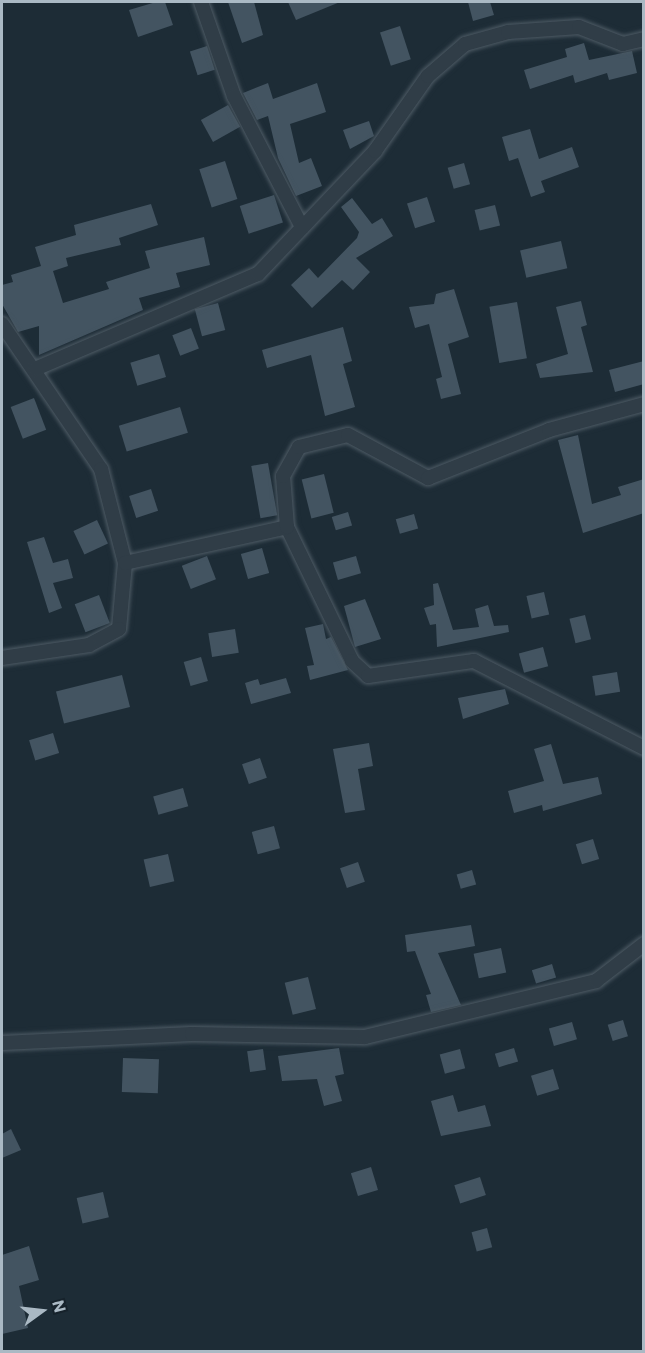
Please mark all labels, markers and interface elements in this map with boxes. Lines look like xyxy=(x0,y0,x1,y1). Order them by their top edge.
north arrow xyxy=(12,1281,72,1341)
text: N xyxy=(49,1298,71,1314)

